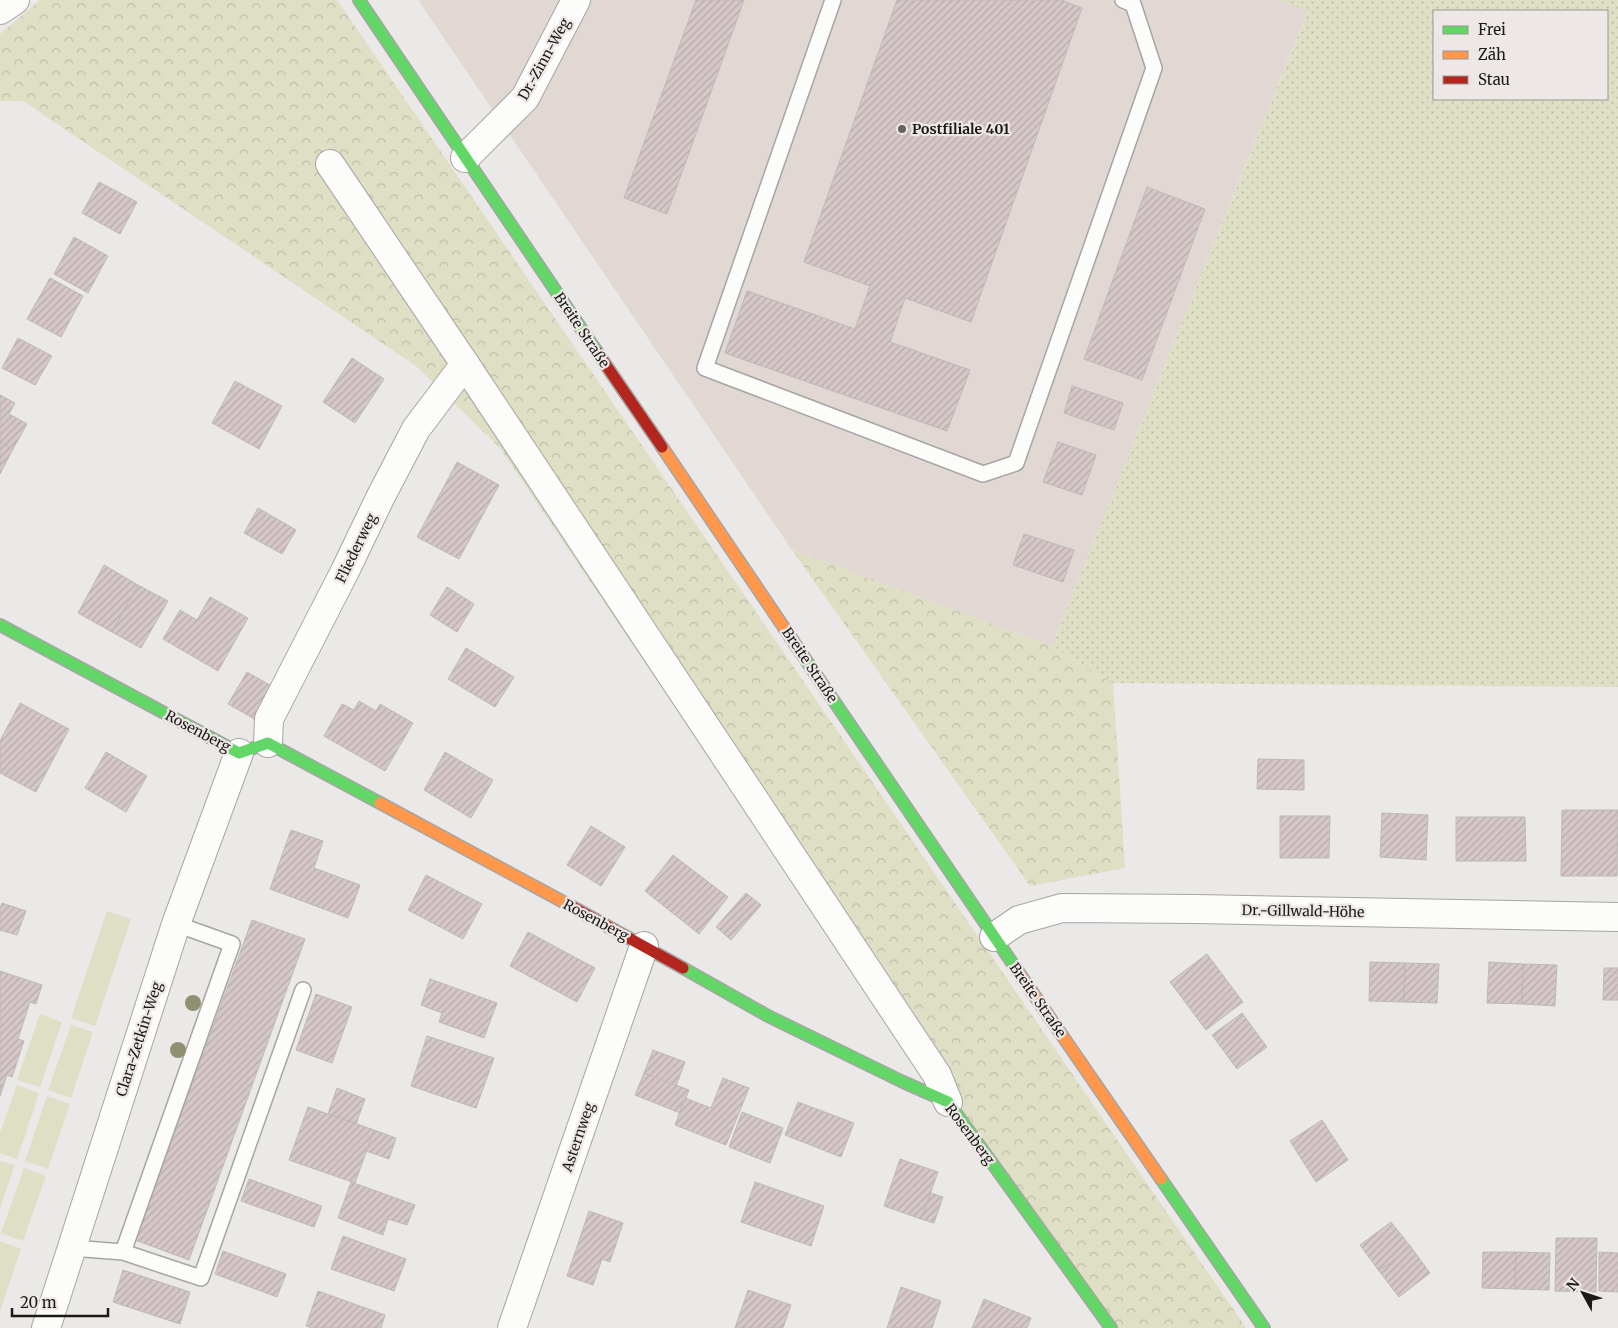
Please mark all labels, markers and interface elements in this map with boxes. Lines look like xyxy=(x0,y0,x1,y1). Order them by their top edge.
legend xyxy=(1433,10,1608,100)
street label: Dr.-Zinn-Weg xyxy=(514,14,574,103)
text: Frei xyxy=(1478,20,1506,39)
text: Zäh xyxy=(1478,45,1506,64)
text: Stau xyxy=(1478,70,1510,89)
place label: Postfiliale 401 xyxy=(912,120,1010,138)
marker: Postfiliale 401 xyxy=(896,123,908,135)
street label: Breite Straße xyxy=(550,289,614,371)
street label: Fliederweg xyxy=(331,510,381,586)
street label: Breite Straße xyxy=(778,624,842,706)
street label: Rosenberg xyxy=(162,706,234,756)
street label: Rosenberg xyxy=(560,895,632,945)
street label: Dr.-Gillwald-Höhe xyxy=(1241,901,1365,921)
street label: Breite Straße xyxy=(1006,959,1070,1041)
street label: Clara-Zetkin-Weg xyxy=(112,979,166,1099)
street label: Asternweg xyxy=(557,1099,598,1175)
street label: Rosenberg xyxy=(941,1100,999,1168)
north arrow xyxy=(1558,1268,1608,1318)
text: N xyxy=(1563,1275,1583,1295)
scale bar xyxy=(12,1286,109,1318)
text: 20 m xyxy=(20,1293,57,1312)

